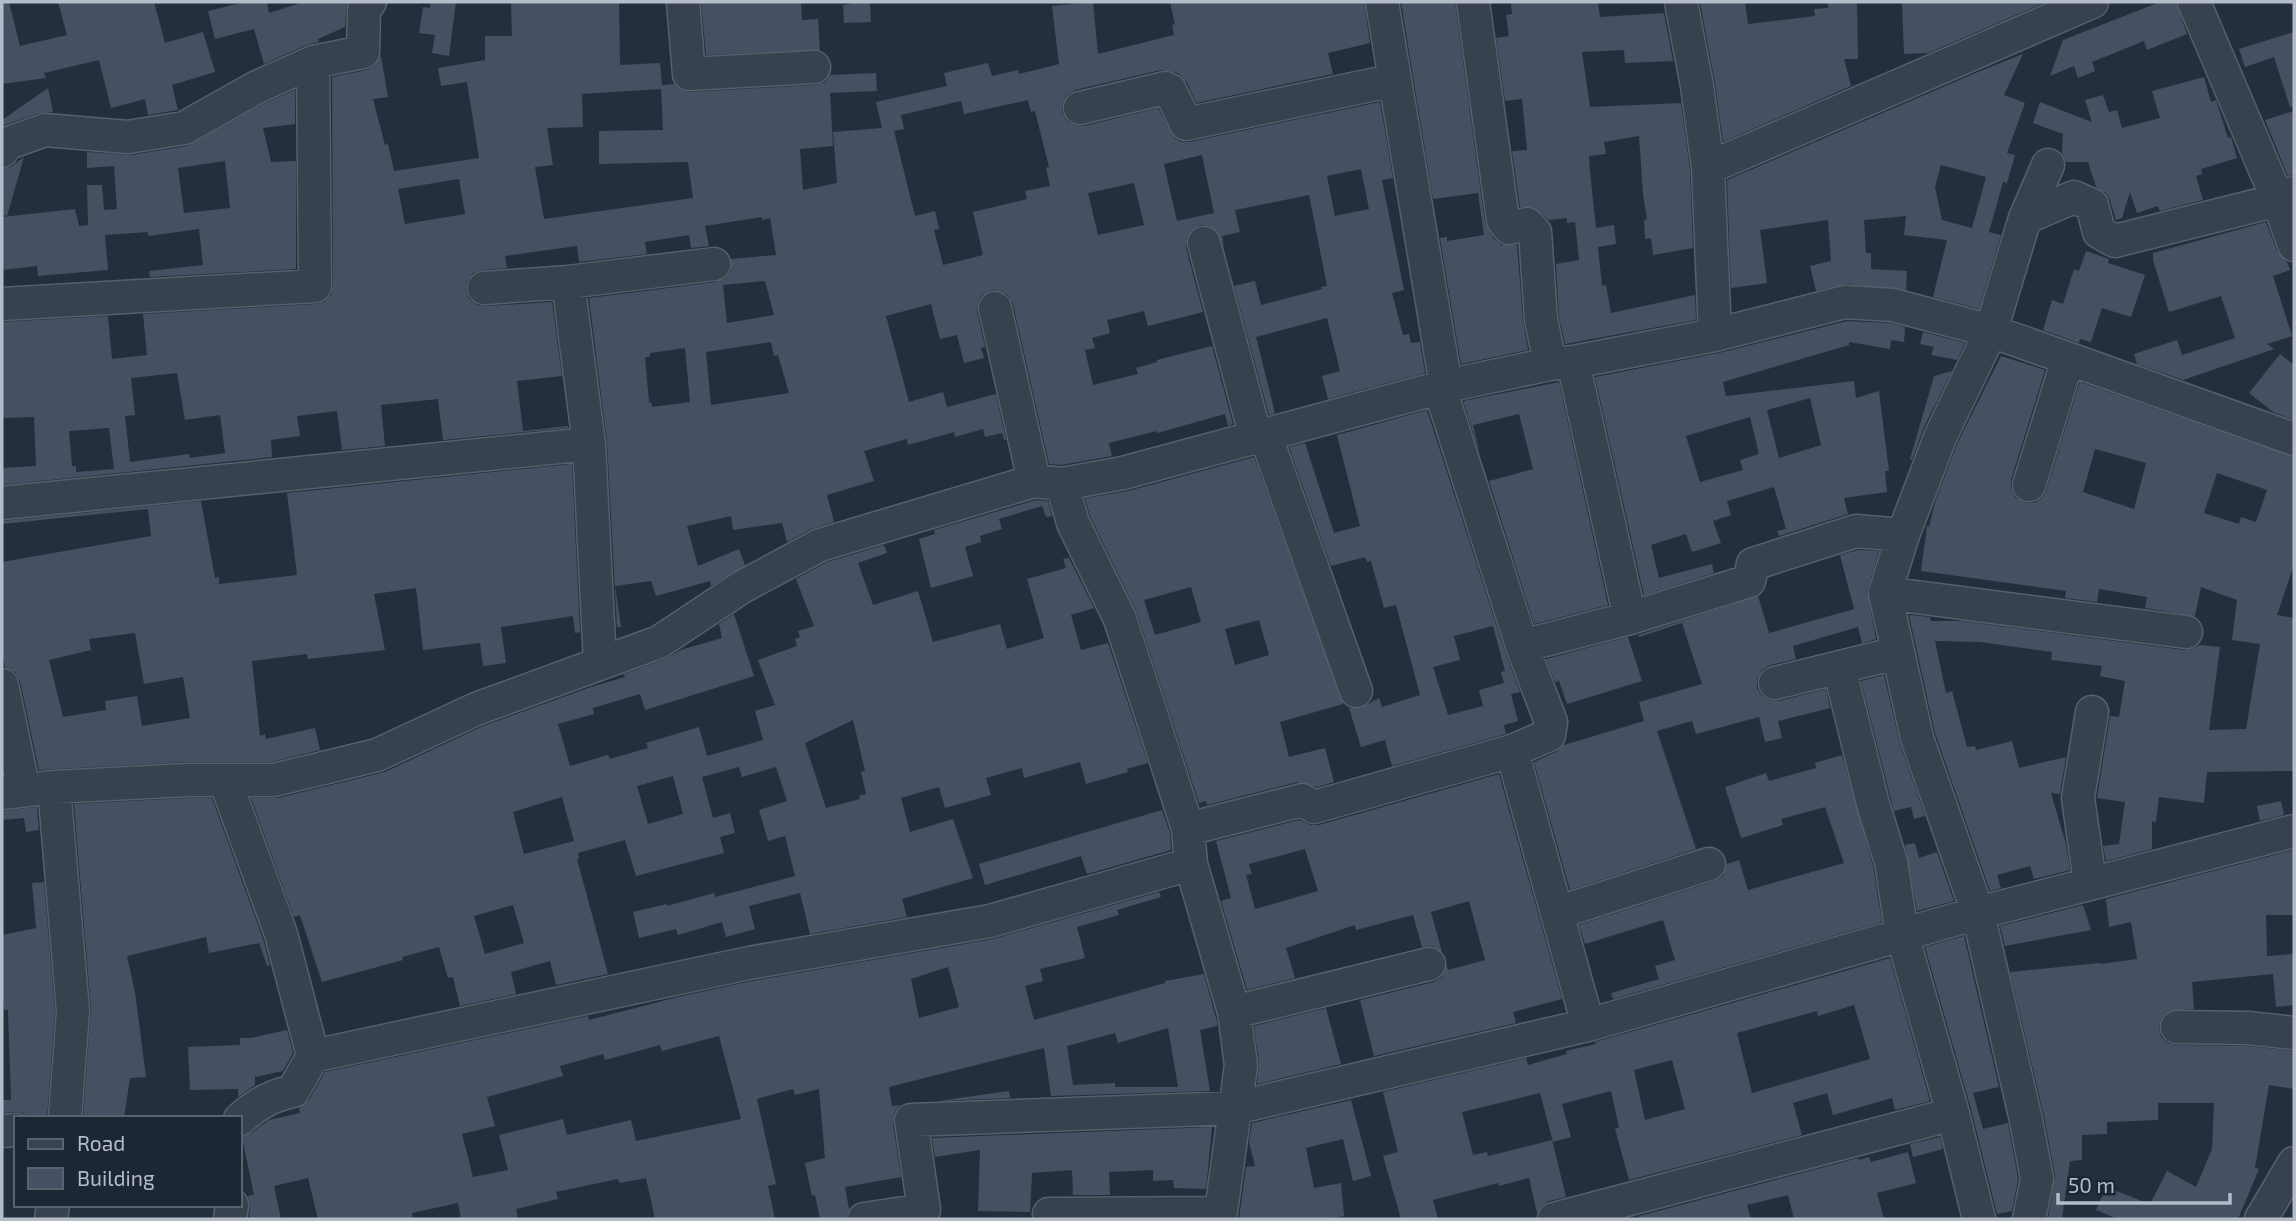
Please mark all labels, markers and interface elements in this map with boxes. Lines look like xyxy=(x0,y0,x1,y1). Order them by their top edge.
legend xyxy=(14,1116,242,1207)
text: Road xyxy=(77,1130,125,1155)
scale bar xyxy=(2058,1162,2230,1206)
text: Building xyxy=(77,1165,155,1190)
text: 50 m xyxy=(2068,1172,2115,1197)

